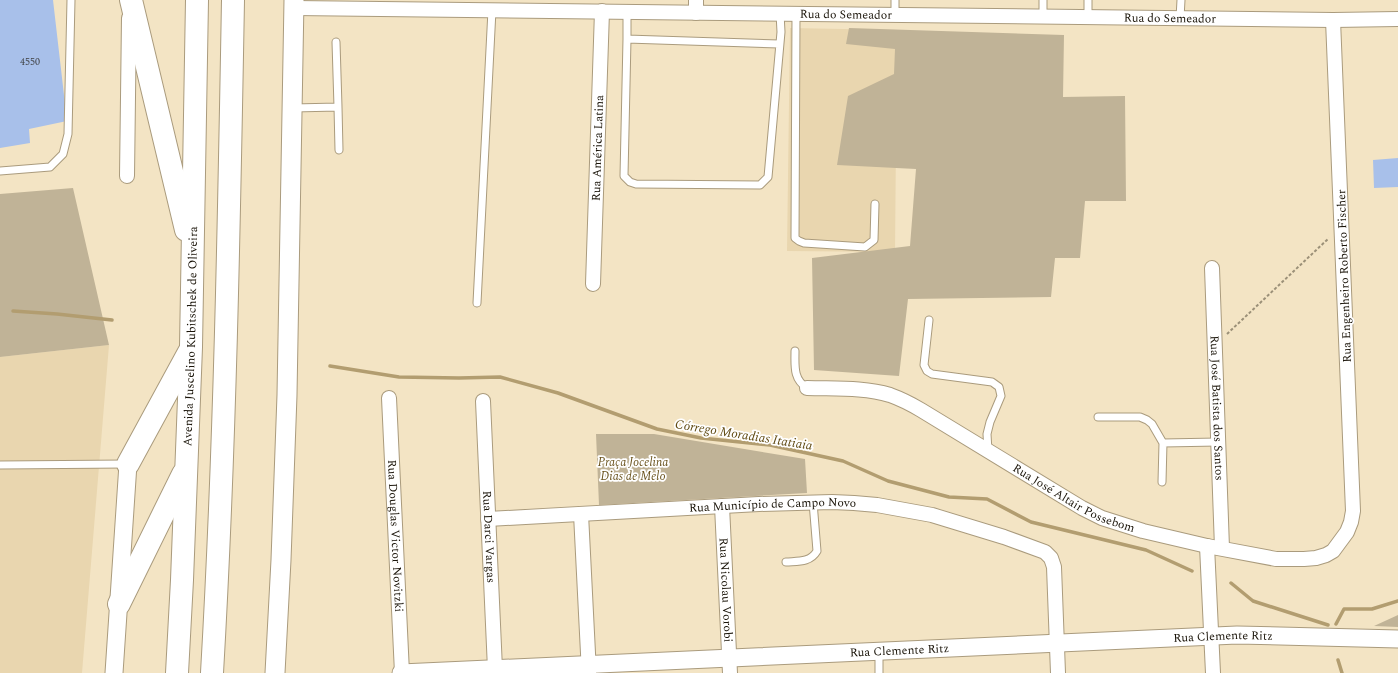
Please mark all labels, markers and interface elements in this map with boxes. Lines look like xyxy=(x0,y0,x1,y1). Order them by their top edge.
street label: Rua do Semeador xyxy=(800,5,892,25)
street label: Rua do Semeador xyxy=(1124,9,1216,29)
house number: 4550 xyxy=(20,54,40,70)
street label: Rua América Latina xyxy=(587,95,609,201)
street label: Rua Engenheiro Roberto Fischer xyxy=(1332,189,1357,363)
street label: Avenida Juscelino Kubitschek de Oliveira xyxy=(178,226,203,447)
street label: Rua José Batista dos Santos xyxy=(1204,335,1229,481)
water label: Córrego Moradias Itatiaia xyxy=(674,414,814,456)
park label: Praça Jocelina Dias de Melo xyxy=(598,453,668,486)
street label: Rua Douglas Victor Novitzki xyxy=(382,459,408,613)
street label: Rua José Altair Possebom xyxy=(1009,459,1137,538)
street label: Rua Darci Vargas xyxy=(477,490,500,583)
street label: Rua Município de Campo Novo xyxy=(689,493,857,518)
street label: Rua Nicolau Vorobi xyxy=(714,537,738,643)
street label: Rua Clemente Ritz xyxy=(1173,626,1273,648)
street label: Rua Clemente Ritz xyxy=(849,639,950,663)

